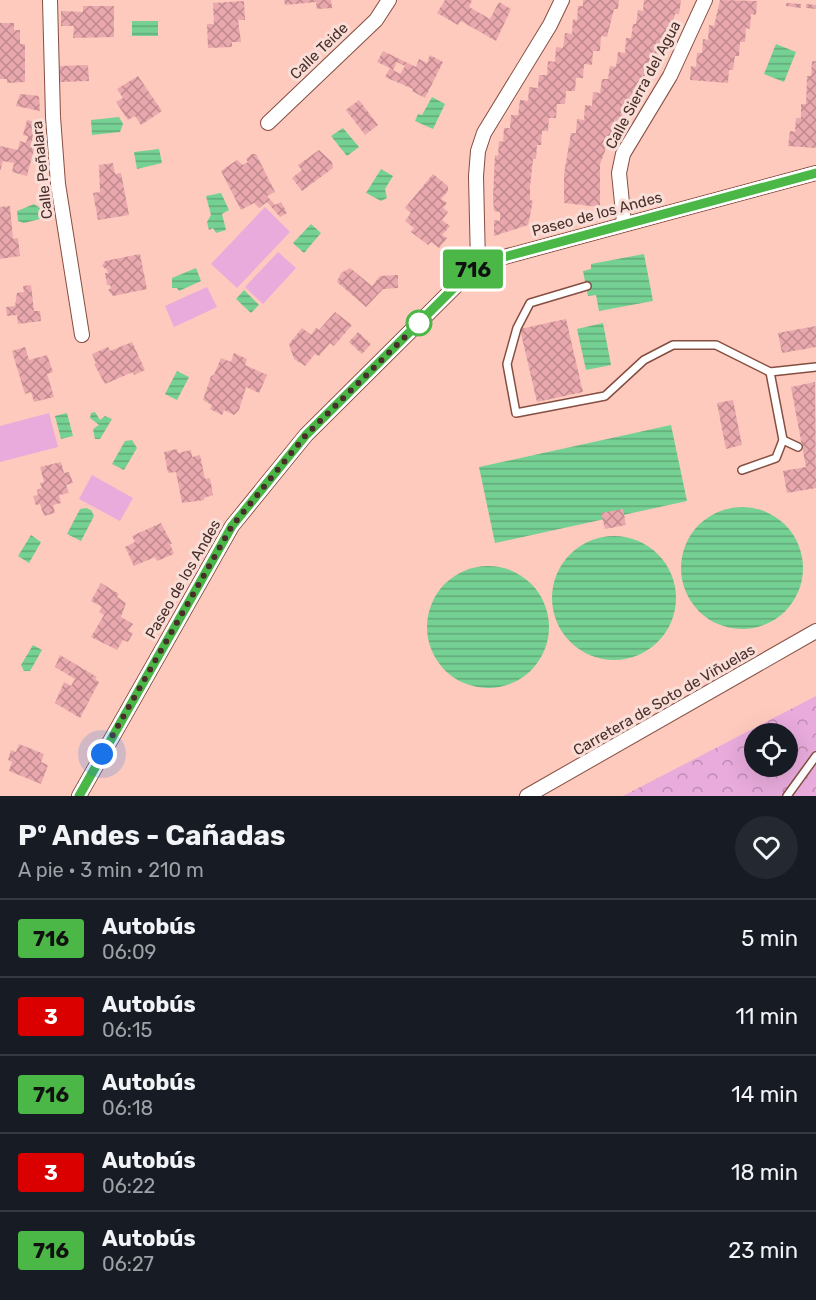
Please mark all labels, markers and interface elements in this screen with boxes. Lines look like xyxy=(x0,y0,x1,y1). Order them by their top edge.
street label: Calle Sierra del Agua xyxy=(602,18,684,152)
street label: Calle Teide xyxy=(286,19,352,83)
street label: Calle Peñalara xyxy=(28,120,56,220)
street label: Paseo de los Andes xyxy=(530,188,665,240)
line badge: 716 xyxy=(438,250,508,288)
text: 716 xyxy=(455,257,491,282)
unlabelled marker xyxy=(406,310,432,336)
street label: Paseo de los Andes xyxy=(142,516,225,642)
street label: Carretera de Soto de Viñuelas xyxy=(570,640,758,759)
map controls xyxy=(744,723,798,777)
button: locate xyxy=(744,723,798,777)
your location xyxy=(87,739,117,769)
button: heart xyxy=(735,816,798,879)
text: Pº Andes - Cañadas xyxy=(18,819,286,852)
text: A pie · 3 min · 210 m xyxy=(18,858,204,882)
text: Autobús xyxy=(102,913,196,940)
text: 5 min xyxy=(741,925,798,952)
text: 716 xyxy=(33,926,69,951)
text: 06:09 xyxy=(102,940,156,964)
text: Autobús xyxy=(102,991,196,1018)
text: 11 min xyxy=(736,1003,798,1030)
text: 3 xyxy=(44,1004,58,1029)
text: 06:15 xyxy=(102,1018,152,1042)
text: Autobús xyxy=(102,1069,196,1096)
text: 14 min xyxy=(731,1081,798,1108)
text: 716 xyxy=(33,1082,69,1107)
text: 06:18 xyxy=(102,1096,153,1120)
text: Autobús xyxy=(102,1147,196,1174)
text: 18 min xyxy=(731,1159,798,1186)
text: 3 xyxy=(44,1160,58,1185)
text: 06:22 xyxy=(102,1174,155,1198)
text: Autobús xyxy=(102,1225,196,1252)
text: 23 min xyxy=(728,1237,798,1264)
text: 716 xyxy=(33,1238,69,1263)
text: 06:27 xyxy=(102,1252,154,1276)

